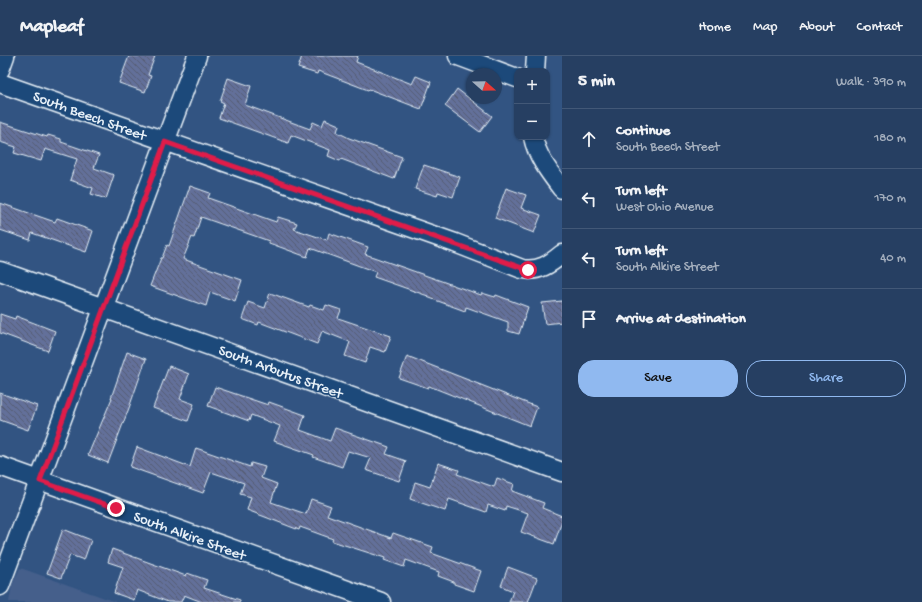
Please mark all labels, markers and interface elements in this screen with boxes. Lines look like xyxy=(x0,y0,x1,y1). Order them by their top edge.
text: Mapleaf xyxy=(20,16,83,39)
text: Home xyxy=(699,19,731,36)
text: Map xyxy=(753,19,777,36)
text: About xyxy=(799,19,835,36)
text: Contact xyxy=(857,19,902,36)
north arrow xyxy=(466,68,502,104)
map controls xyxy=(514,68,550,140)
button: + xyxy=(514,68,550,104)
text: 5 min xyxy=(578,72,615,92)
text: Walk · 390 m xyxy=(836,75,906,90)
street label: South Beech Street xyxy=(30,88,150,146)
button: − xyxy=(514,104,550,140)
text: Continue xyxy=(616,122,670,140)
icon: ahead xyxy=(578,128,600,150)
text: 180 m xyxy=(874,131,906,146)
text: South Beech Street xyxy=(616,140,719,155)
text: Turn left xyxy=(616,182,667,200)
icon: left xyxy=(578,188,600,210)
text: 170 m xyxy=(874,191,906,206)
text: West Ohio Avenue xyxy=(616,200,713,215)
text: Turn left xyxy=(616,242,667,260)
icon: left xyxy=(578,248,600,270)
text: 40 m xyxy=(880,251,906,266)
text: South Alkire Street xyxy=(616,260,718,275)
route start xyxy=(519,261,537,279)
icon: arrive xyxy=(578,308,600,330)
text: Arrive at destination xyxy=(616,310,746,328)
street label: South Arbutus Street xyxy=(216,342,347,404)
button: Save xyxy=(578,360,738,397)
button: Share xyxy=(746,360,906,397)
route end xyxy=(107,499,125,517)
street label: South Alkire Street xyxy=(131,508,250,566)

